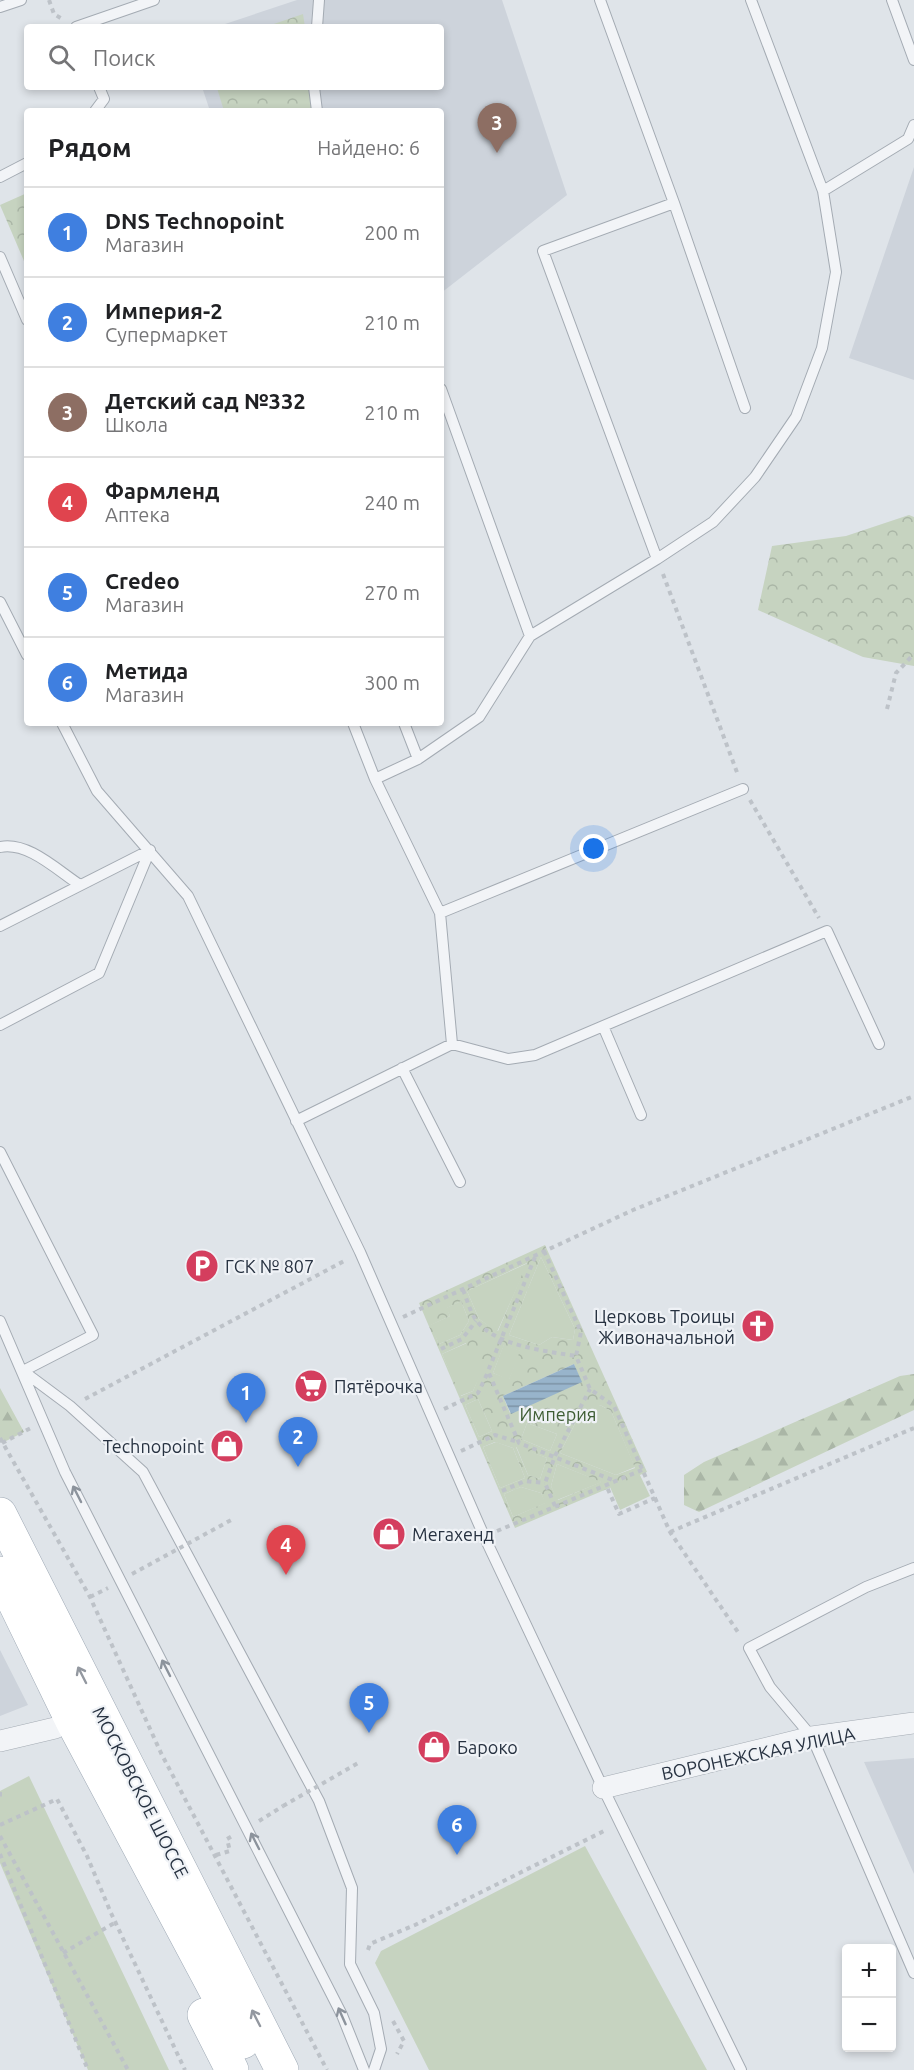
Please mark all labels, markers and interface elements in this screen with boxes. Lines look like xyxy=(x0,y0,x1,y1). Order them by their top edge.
search box xyxy=(24,24,444,90)
icon: search xyxy=(45,41,78,74)
text: Поиск xyxy=(93,45,156,70)
pin: 3 xyxy=(478,104,516,153)
text: Рядом xyxy=(48,133,132,162)
text: Найдено: 6 xyxy=(317,136,420,159)
text: DNS Technopoint xyxy=(105,208,284,233)
text: 1 xyxy=(62,221,73,244)
text: 200 m xyxy=(364,221,420,244)
text: Магазин xyxy=(105,233,184,256)
text: Империя-2 xyxy=(105,298,223,323)
text: 2 xyxy=(62,311,73,334)
text: 210 m xyxy=(364,311,420,334)
text: Супермаркет xyxy=(105,323,228,346)
text: Детский сад №332 xyxy=(105,388,306,413)
text: 3 xyxy=(62,401,73,424)
text: 210 m xyxy=(364,401,420,424)
text: Школа xyxy=(105,413,168,436)
text: Фармленд xyxy=(105,478,219,503)
text: 4 xyxy=(62,491,73,514)
text: 240 m xyxy=(364,491,420,514)
text: Аптека xyxy=(105,503,170,526)
text: Credeo xyxy=(105,568,180,593)
text: 5 xyxy=(62,581,73,604)
text: 270 m xyxy=(364,581,420,604)
text: Магазин xyxy=(105,593,184,616)
text: Метида xyxy=(105,658,188,683)
text: 6 xyxy=(62,671,73,694)
text: 300 m xyxy=(364,671,420,694)
text: Магазин xyxy=(105,683,184,706)
your location xyxy=(579,834,608,863)
parking icon: ГСК № 807 xyxy=(184,1248,220,1284)
place label: ГСК № 807 xyxy=(225,1256,314,1276)
place label: Церковь Троицы Живоначальной xyxy=(594,1306,735,1347)
church icon: Церковь Троицы Живоначальной xyxy=(740,1308,776,1344)
supermarket icon: Пятёрочка xyxy=(293,1368,329,1404)
pin: 1 xyxy=(226,1374,266,1423)
place label: Пятёрочка xyxy=(334,1376,423,1396)
park label: Империя xyxy=(519,1404,597,1424)
pin: 2 xyxy=(278,1418,318,1467)
shop icon: Technopoint xyxy=(209,1428,245,1464)
place label: Technopoint xyxy=(103,1436,204,1456)
one-way arrow xyxy=(71,1486,82,1504)
shop icon: Мегахенд xyxy=(371,1516,407,1552)
place label: Мегахенд xyxy=(412,1524,494,1544)
pin: 4 xyxy=(266,1526,306,1575)
one-way arrow xyxy=(159,1659,171,1677)
one-way arrow xyxy=(76,1667,87,1685)
pin: 5 xyxy=(350,1684,388,1733)
street label: МОСКОВСКОЕ ШОССЕ xyxy=(89,1703,193,1881)
street label: ВОРОНЕЖСКАЯ УЛИЦА xyxy=(660,1723,857,1783)
shop icon: Бароко xyxy=(416,1729,452,1765)
place label: Бароко xyxy=(457,1737,518,1757)
pin: 6 xyxy=(438,1806,476,1855)
one-way arrow xyxy=(249,1833,260,1851)
map controls xyxy=(842,1944,896,2052)
button: + xyxy=(842,1944,896,1998)
button: − xyxy=(842,1998,896,2052)
one-way arrow xyxy=(336,2007,347,2025)
one-way arrow xyxy=(249,2009,261,2027)

